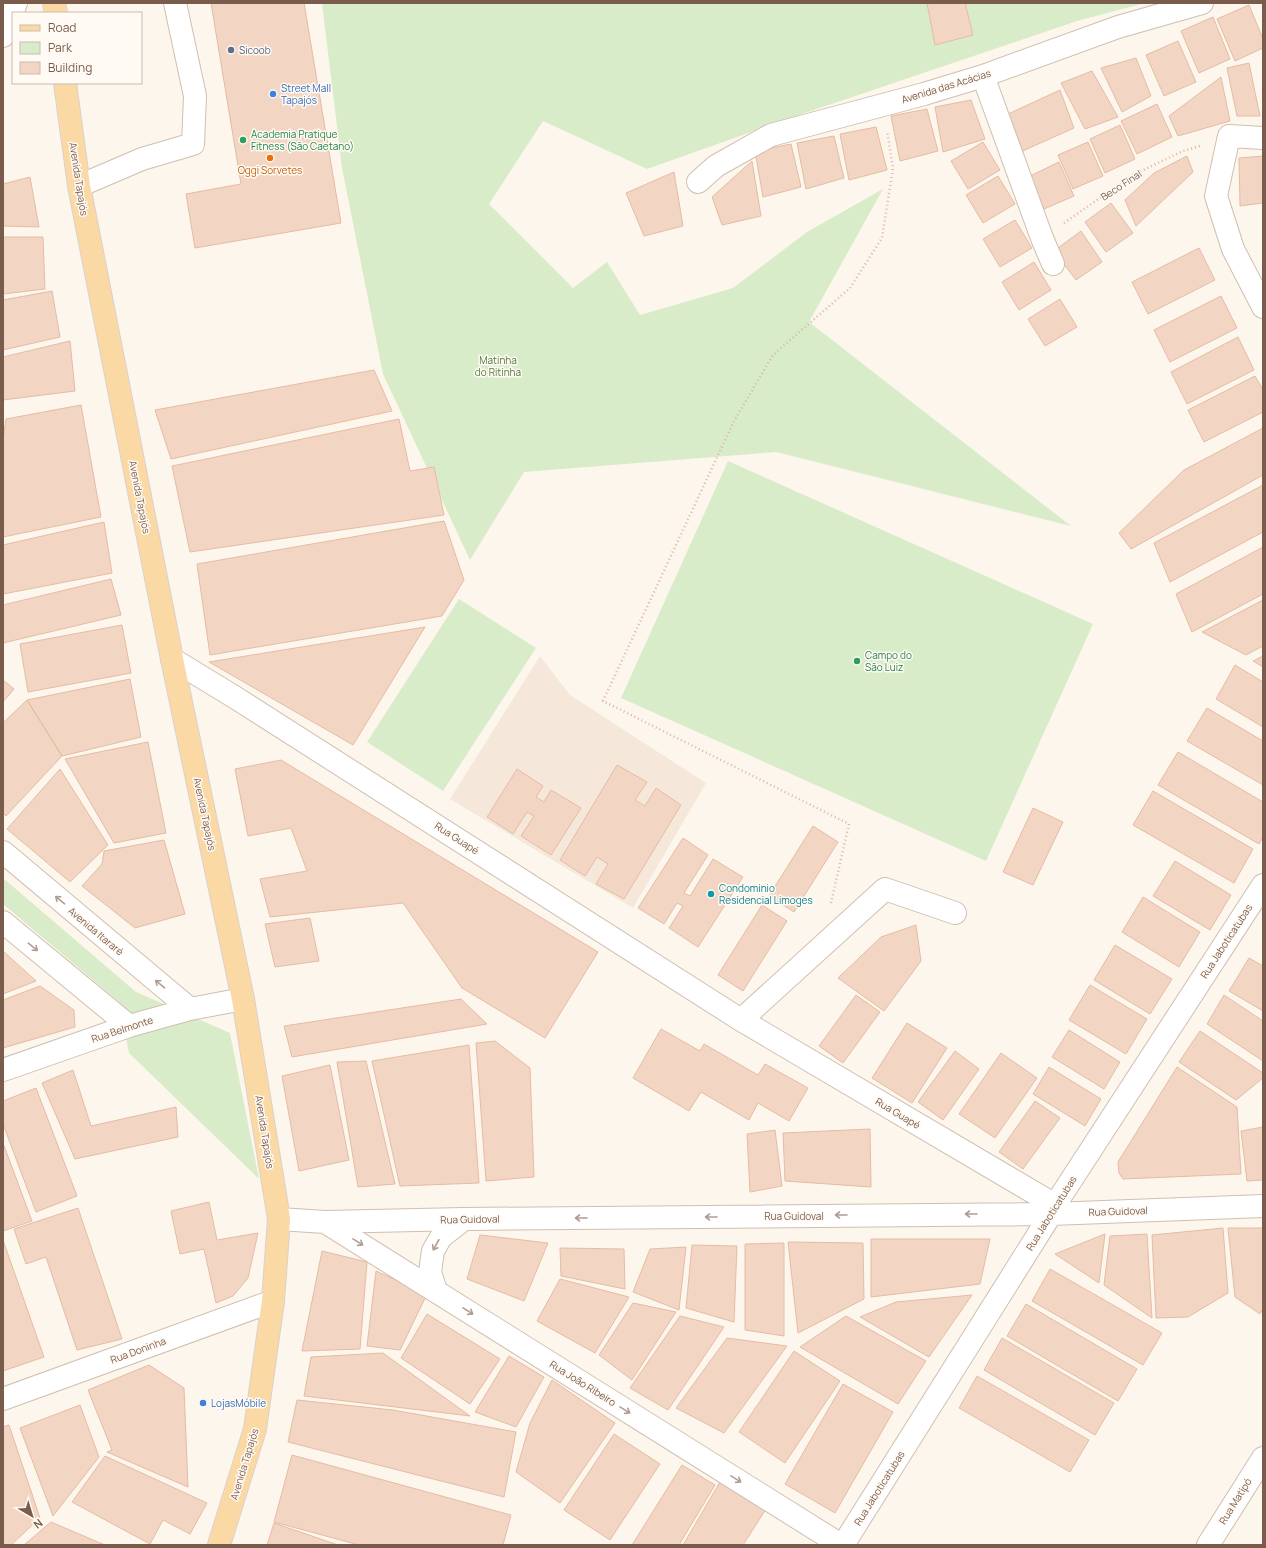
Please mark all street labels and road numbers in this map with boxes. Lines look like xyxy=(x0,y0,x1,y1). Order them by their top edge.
street label: Avenida das Acácias xyxy=(900,66,992,106)
street label: Avenida Tapajós xyxy=(66,141,92,217)
street label: Beco Final xyxy=(1098,166,1144,204)
street label: Avenida Tapajós xyxy=(126,459,154,535)
street label: Avenida Tapajós xyxy=(190,776,220,852)
street label: Rua Guapé xyxy=(432,818,482,858)
street label: Rua Jaboticatubas xyxy=(1197,901,1255,981)
street label: Avenida Itararé xyxy=(65,904,127,958)
street label: Rua Belmonte xyxy=(89,1012,155,1046)
street label: Avenida Tapajós xyxy=(252,1094,278,1170)
street label: Rua Guapé xyxy=(873,1094,923,1132)
street label: Rua Jaboticatubas xyxy=(1022,1173,1080,1253)
street label: Rua Guidoval xyxy=(1088,1203,1148,1219)
street label: Rua Guidoval xyxy=(764,1209,824,1223)
street label: Rua Guidoval xyxy=(440,1211,500,1227)
street label: Rua Doninha xyxy=(108,1333,168,1367)
street label: Rua João Ribeiro xyxy=(547,1357,619,1409)
street label: Avenida Tapajós xyxy=(226,1426,262,1502)
street label: Rua Jaboticatubas xyxy=(850,1448,908,1528)
street label: Rua Matipó xyxy=(1215,1475,1255,1527)

